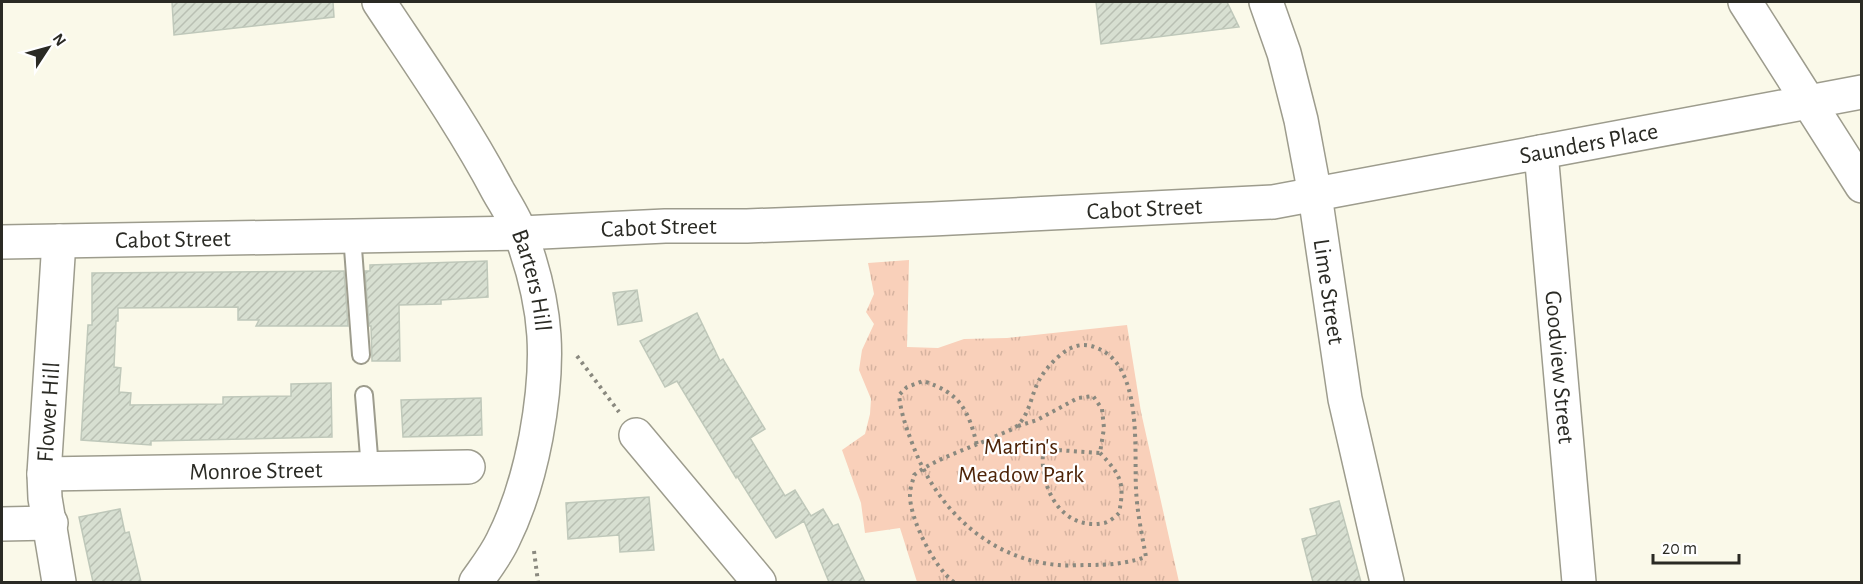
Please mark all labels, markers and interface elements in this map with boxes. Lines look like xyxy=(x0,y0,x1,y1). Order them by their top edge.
north arrow xyxy=(18,18,78,78)
text: N xyxy=(50,31,69,49)
street label: Saunders Place xyxy=(1518,119,1660,169)
street label: Cabot Street xyxy=(1086,195,1203,224)
street label: Cabot Street xyxy=(600,215,717,242)
street label: Barters Hill xyxy=(507,226,555,332)
street label: Cabot Street xyxy=(115,227,231,253)
street label: Lime Street xyxy=(1309,237,1348,346)
street label: Goodview Street xyxy=(1540,290,1578,445)
street label: Flower Hill xyxy=(34,361,64,463)
park label: Martin's Meadow Park xyxy=(958,435,1084,487)
street label: Monroe Street xyxy=(189,458,323,485)
scale bar xyxy=(1653,527,1738,565)
text: 20 m xyxy=(1662,540,1697,558)

